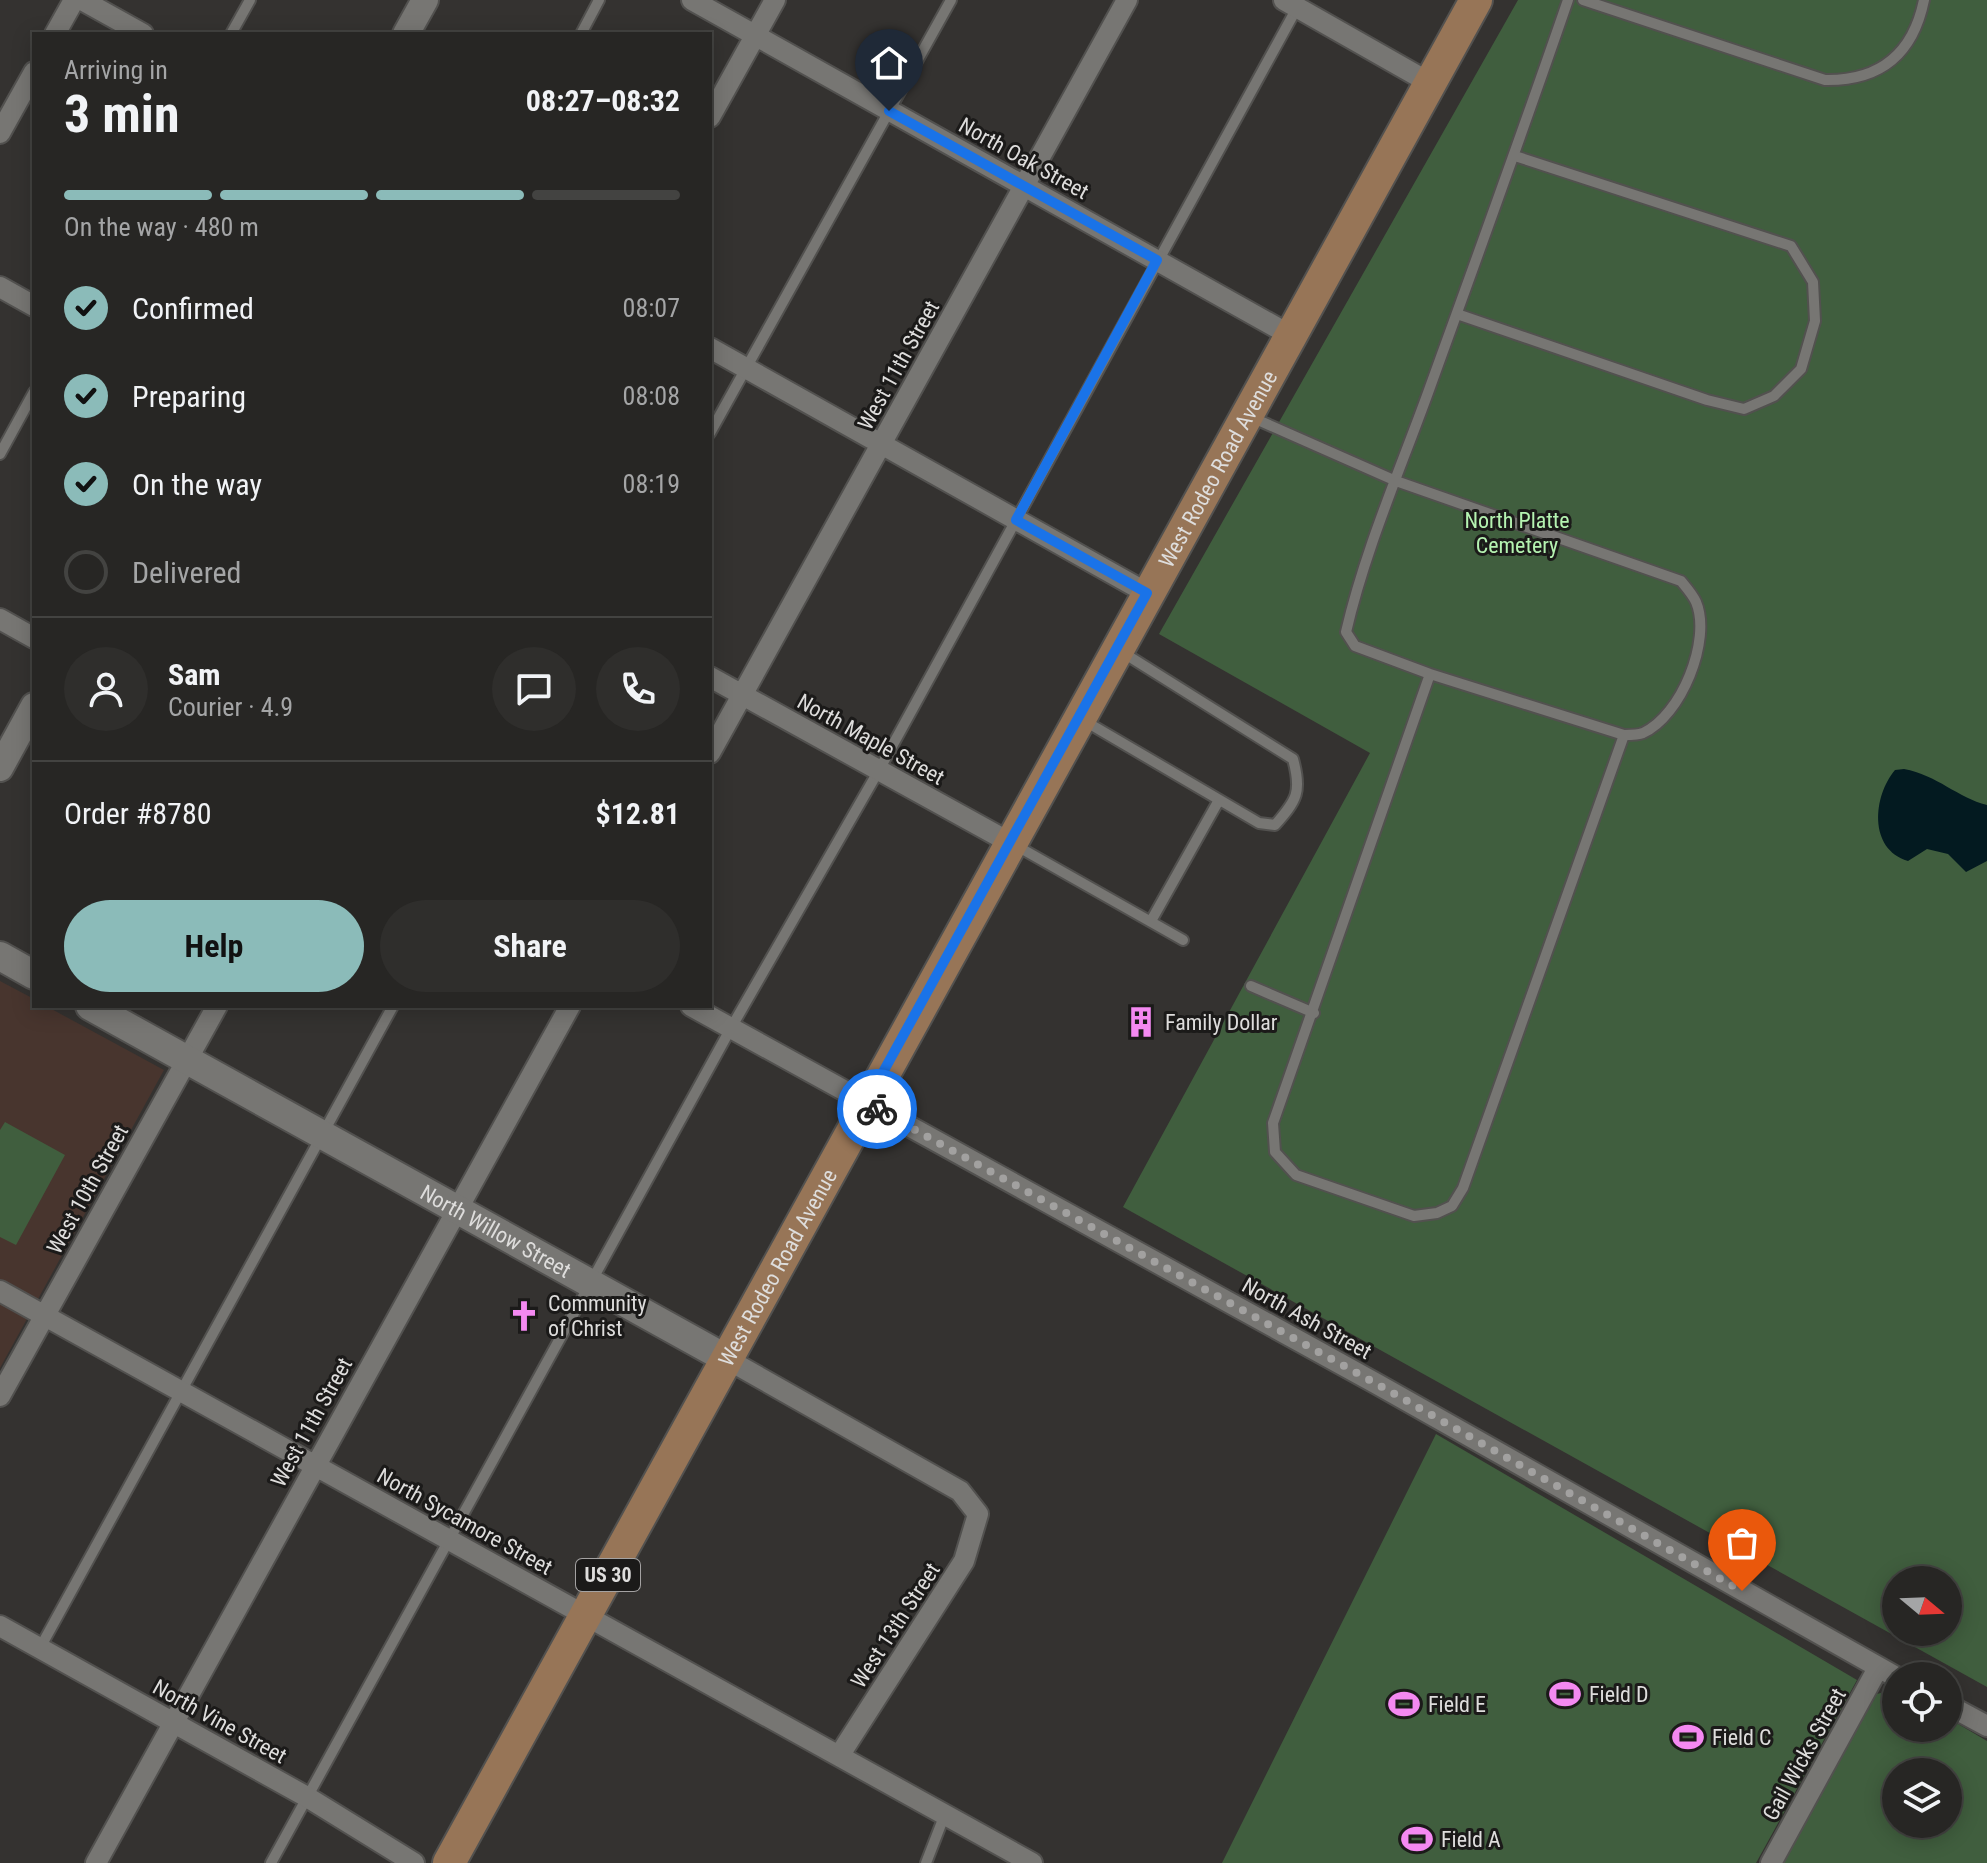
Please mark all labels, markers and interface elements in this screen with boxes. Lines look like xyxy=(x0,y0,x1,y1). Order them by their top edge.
pin xyxy=(855,29,923,111)
icon: home xyxy=(867,41,911,85)
text: Arriving in xyxy=(64,55,168,85)
text: 08:27–08:32 xyxy=(526,83,680,118)
text: 3 min xyxy=(64,84,180,145)
street label: North Oak Street xyxy=(955,113,1093,204)
text: On the way · 480 m xyxy=(64,212,259,242)
icon: check xyxy=(64,286,108,330)
text: Confirmed xyxy=(132,291,254,326)
text: 08:07 xyxy=(623,293,680,323)
street label: West 11th Street xyxy=(853,296,944,434)
street label: West Rodeo Road Avenue xyxy=(1154,366,1282,572)
icon: check xyxy=(64,374,108,418)
text: Preparing xyxy=(132,379,246,414)
text: 08:08 xyxy=(623,381,680,411)
icon: check xyxy=(64,462,108,506)
text: On the way xyxy=(132,467,262,502)
text: 08:19 xyxy=(623,469,680,499)
park label: North Platte Cemetery xyxy=(1464,508,1570,558)
text: Delivered xyxy=(132,555,241,590)
button: person xyxy=(64,647,148,731)
button: chat xyxy=(492,647,576,731)
button: phone xyxy=(596,647,680,731)
text: Sam xyxy=(168,657,221,692)
street label: North Maple Street xyxy=(793,689,949,790)
text: Courier · 4.9 xyxy=(168,692,293,722)
text: Order #8780 xyxy=(64,796,212,831)
text: $12.81 xyxy=(595,796,680,831)
button: Help xyxy=(64,900,364,992)
button: Share xyxy=(380,900,680,992)
building icon: Family Dollar xyxy=(1124,1005,1158,1039)
place label: Family Dollar xyxy=(1165,1010,1278,1035)
courier xyxy=(837,1069,917,1149)
icon: bike xyxy=(855,1087,899,1131)
street label: West 10th Street xyxy=(42,1120,133,1258)
street label: West Rodeo Road Avenue xyxy=(713,1165,842,1371)
street label: North Willow Street xyxy=(416,1180,575,1283)
street label: North Ash Street xyxy=(1238,1273,1376,1364)
place label: Community of Christ xyxy=(548,1291,647,1341)
church icon: Community of Christ xyxy=(507,1299,541,1333)
street label: West 11th Street xyxy=(266,1353,357,1491)
street label: North Sycamore Street xyxy=(373,1463,557,1580)
pin xyxy=(1708,1509,1776,1591)
icon: bag xyxy=(1720,1521,1764,1565)
street label: West 13th Street xyxy=(846,1558,945,1692)
road number: US 30 xyxy=(576,1559,640,1591)
north arrow xyxy=(1882,1566,1962,1646)
map controls xyxy=(1882,1566,1962,1838)
button: locate xyxy=(1882,1662,1962,1742)
street label: North Vine Street xyxy=(149,1674,291,1769)
sports icon: Field D xyxy=(1548,1677,1582,1711)
place label: Field D xyxy=(1589,1682,1649,1707)
street label: Gail Wicks Street xyxy=(1758,1684,1851,1825)
sports icon: Field E xyxy=(1387,1687,1421,1721)
place label: Field E xyxy=(1428,1692,1486,1717)
sports icon: Field C xyxy=(1671,1720,1705,1754)
place label: Field C xyxy=(1712,1725,1771,1750)
button: layers xyxy=(1882,1758,1962,1838)
sports icon: Field A xyxy=(1400,1822,1434,1856)
place label: Field A xyxy=(1441,1827,1501,1852)

